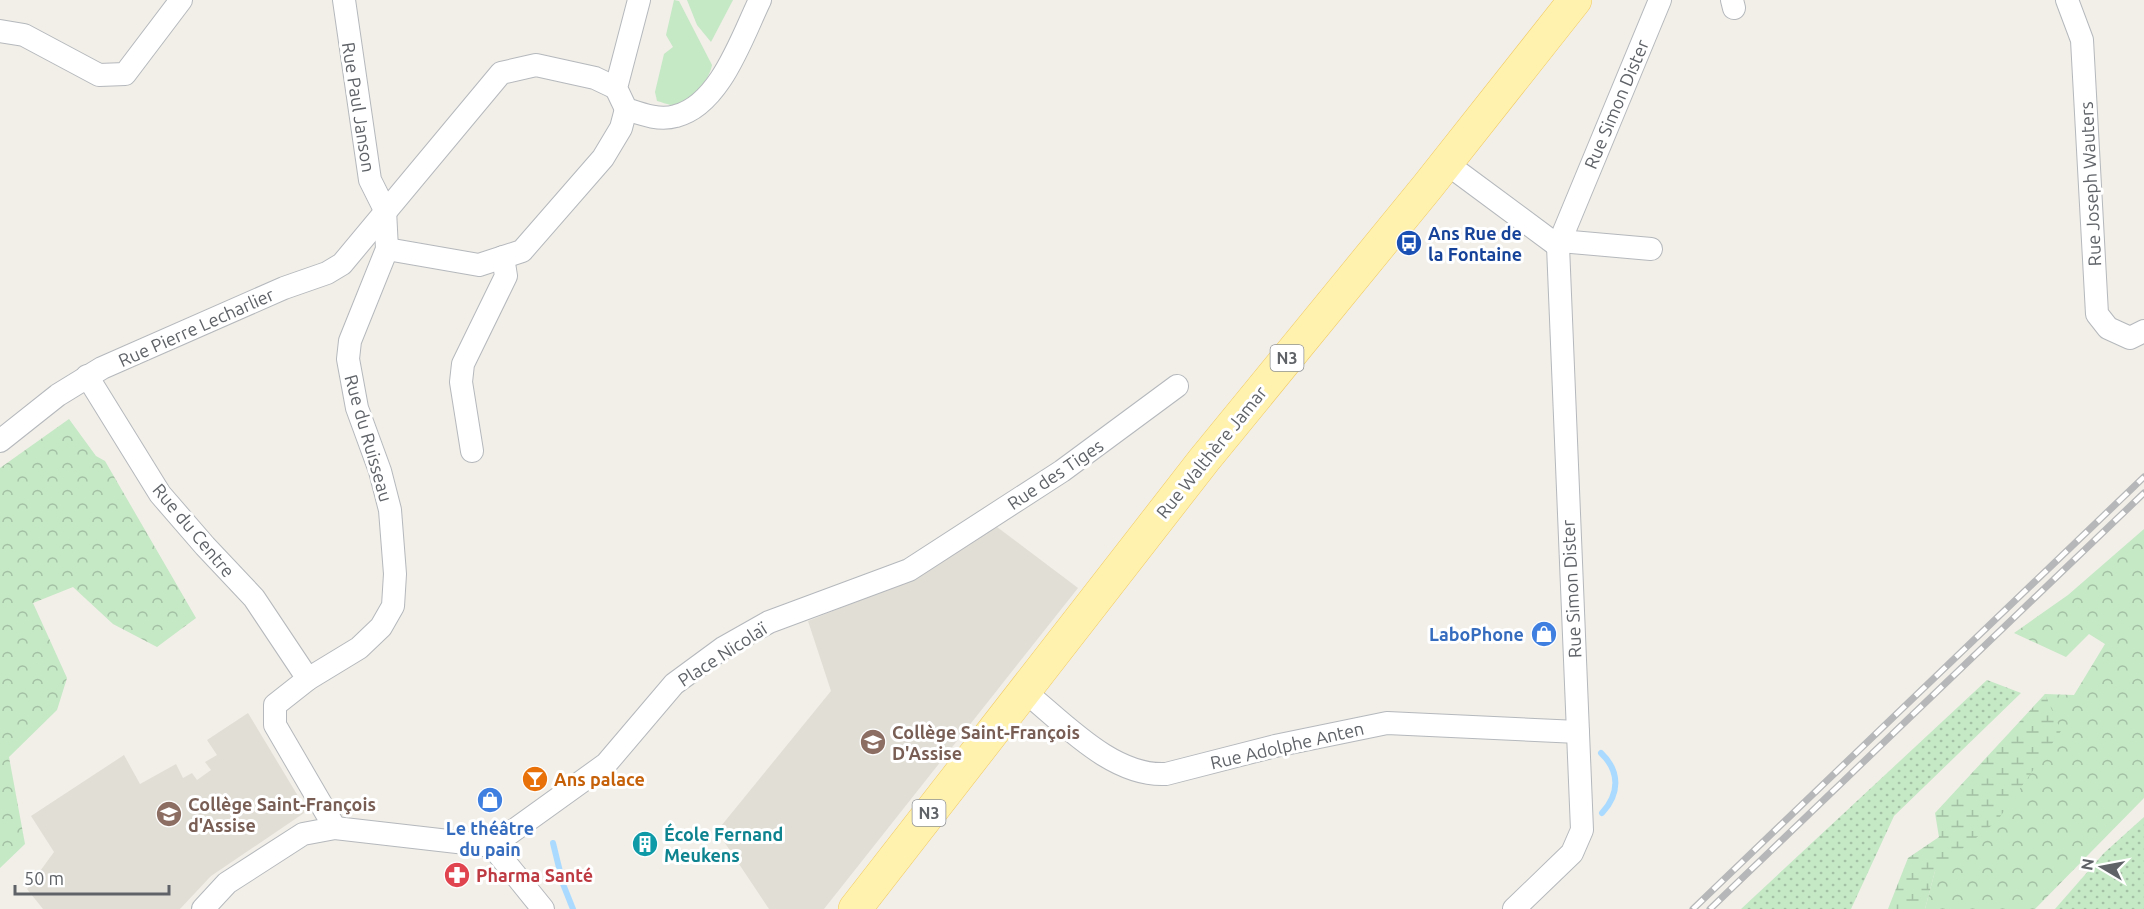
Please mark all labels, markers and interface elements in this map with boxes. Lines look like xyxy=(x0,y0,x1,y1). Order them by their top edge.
street label: Rue Simon Dister xyxy=(1580,36,1652,172)
street label: Rue Paul Janson xyxy=(339,40,379,174)
street label: Rue Joseph Wauters xyxy=(2076,101,2104,267)
place label: Ans Rue de la Fontaine xyxy=(1428,223,1522,264)
bus stop icon: Ans Rue de la Fontaine xyxy=(1394,228,1424,258)
street label: Rue Pierre Lecharlier xyxy=(115,284,277,370)
road number: N3 xyxy=(1270,345,1304,371)
street label: Rue du Ruisseau xyxy=(341,372,397,504)
street label: Rue Walthère Jamar xyxy=(1152,382,1270,522)
street label: Rue des Tiges xyxy=(1003,435,1107,513)
street label: Rue du Centre xyxy=(149,479,239,581)
street label: Rue Simon Dister xyxy=(1557,519,1585,659)
street label: Place Nicolaï xyxy=(674,618,771,690)
shop icon: LaboPhone xyxy=(1529,619,1559,649)
place label: LaboPhone xyxy=(1429,624,1524,644)
street label: Rue Adolphe Anten xyxy=(1208,718,1366,772)
place label: Collège Saint-François D'Assise xyxy=(892,722,1080,763)
school or university icon: Collège Saint-François D'Assise xyxy=(858,727,888,757)
bar icon: Ans palace xyxy=(520,764,550,794)
place label: Ans palace xyxy=(554,769,645,789)
shop icon: Le théâtre du pain xyxy=(475,785,505,815)
place label: Collège Saint-François d'Assise xyxy=(188,794,376,835)
school or university icon: Collège Saint-François d'Assise xyxy=(154,799,184,829)
road number: N3 xyxy=(912,800,946,826)
place label: Le théâtre du pain xyxy=(446,818,534,859)
place label: École Fernand Meukens xyxy=(664,823,783,865)
building icon: École Fernand Meukens xyxy=(630,829,660,859)
north arrow xyxy=(2072,837,2132,897)
text: N xyxy=(2077,857,2097,872)
scale bar xyxy=(15,858,170,896)
pharmacy icon: Pharma Santé xyxy=(442,860,472,890)
place label: Pharma Santé xyxy=(476,865,593,885)
text: 50 m xyxy=(24,868,64,888)

